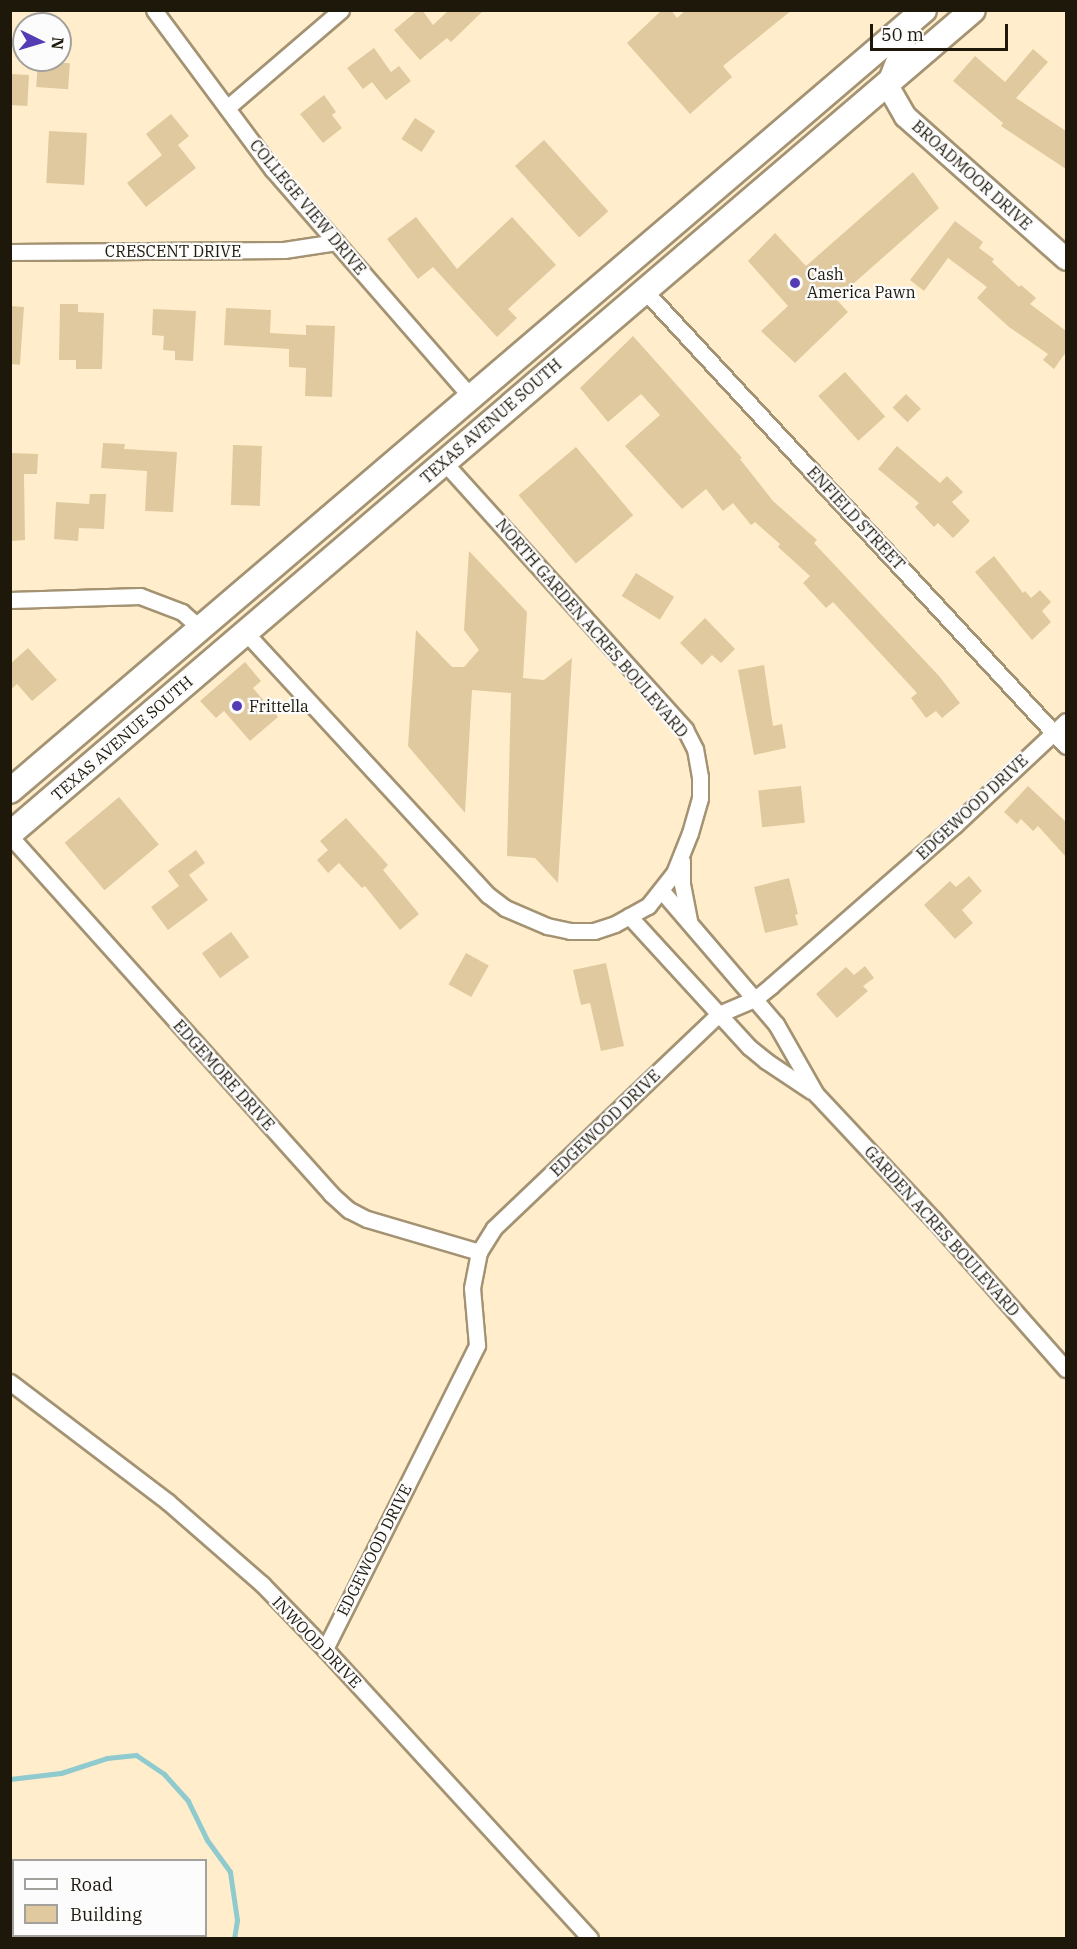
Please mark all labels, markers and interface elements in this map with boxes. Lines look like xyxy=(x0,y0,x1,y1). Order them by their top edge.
north arrow xyxy=(12,12,72,72)
scale bar xyxy=(873,12,1011,50)
text: 50 m xyxy=(881,23,924,46)
text: N xyxy=(47,36,68,51)
street label: BROADMOOR DRIVE xyxy=(908,116,1036,234)
street label: COLLEGE VIEW DRIVE xyxy=(246,136,370,278)
street label: CRESCENT DRIVE xyxy=(105,241,241,261)
place label: Cash America Pawn xyxy=(807,264,916,302)
marker: Cash America Pawn xyxy=(788,276,802,290)
street label: TEXAS AVENUE SOUTH xyxy=(417,354,565,488)
street label: ENFIELD STREET xyxy=(803,462,909,574)
street label: NORTH GARDEN ACRES BOULEVARD xyxy=(492,515,692,741)
street label: TEXAS AVENUE SOUTH xyxy=(48,671,196,805)
place label: Frittella xyxy=(249,696,309,716)
marker: Frittella xyxy=(230,699,244,713)
street label: EDGEWOOD DRIVE xyxy=(912,750,1032,864)
street label: EDGEMORE DRIVE xyxy=(169,1016,279,1134)
street label: EDGEWOOD DRIVE xyxy=(546,1066,664,1180)
street label: GARDEN ACRES BOULEVARD xyxy=(860,1142,1024,1320)
street label: EDGEWOOD DRIVE xyxy=(332,1481,416,1619)
street label: INWOOD DRIVE xyxy=(269,1592,365,1692)
legend xyxy=(12,1859,207,1937)
text: Road xyxy=(70,1873,113,1896)
text: Building xyxy=(70,1903,142,1926)

